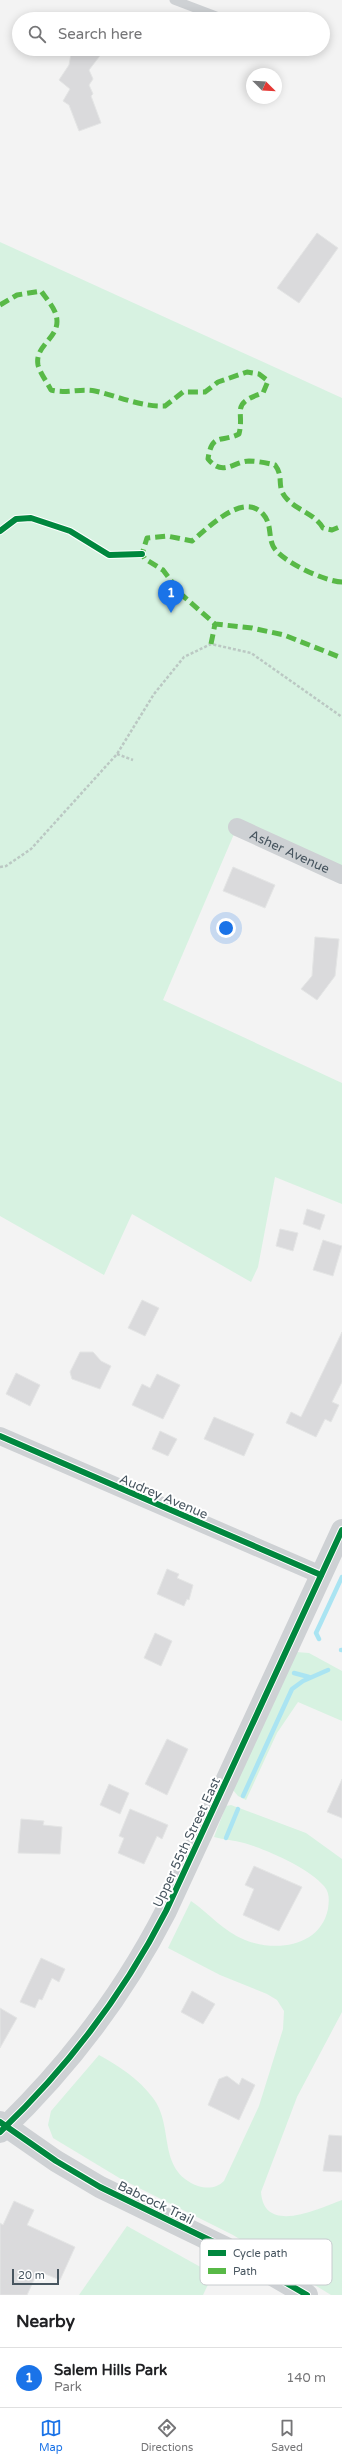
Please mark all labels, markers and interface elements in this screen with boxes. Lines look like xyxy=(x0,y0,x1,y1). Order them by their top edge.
search box xyxy=(12,12,330,56)
icon: search xyxy=(26,23,48,45)
text: Search here xyxy=(58,25,142,43)
north arrow xyxy=(246,68,282,104)
pin: 1 xyxy=(158,580,184,613)
street label: Asher Avenue xyxy=(247,827,332,877)
your location xyxy=(216,918,236,938)
street label: Audrey Avenue xyxy=(117,1471,210,1523)
street label: Upper 55th Street East xyxy=(150,1775,224,1910)
street label: Babcock Trail xyxy=(115,2178,196,2228)
legend xyxy=(200,2239,332,2285)
text: Cycle path xyxy=(233,2247,288,2260)
text: Path xyxy=(233,2265,257,2278)
scale bar xyxy=(12,2267,59,2286)
text: 20 m xyxy=(18,2269,45,2282)
text: Nearby xyxy=(16,2311,75,2332)
text: Salem Hills Park xyxy=(54,2361,167,2379)
text: 1 xyxy=(25,2370,33,2386)
text: 140 m xyxy=(286,2370,326,2386)
text: Park xyxy=(54,2379,82,2395)
tab: Map xyxy=(39,2417,63,2454)
tab: Directions xyxy=(141,2417,193,2454)
tab: Saved xyxy=(271,2417,303,2454)

